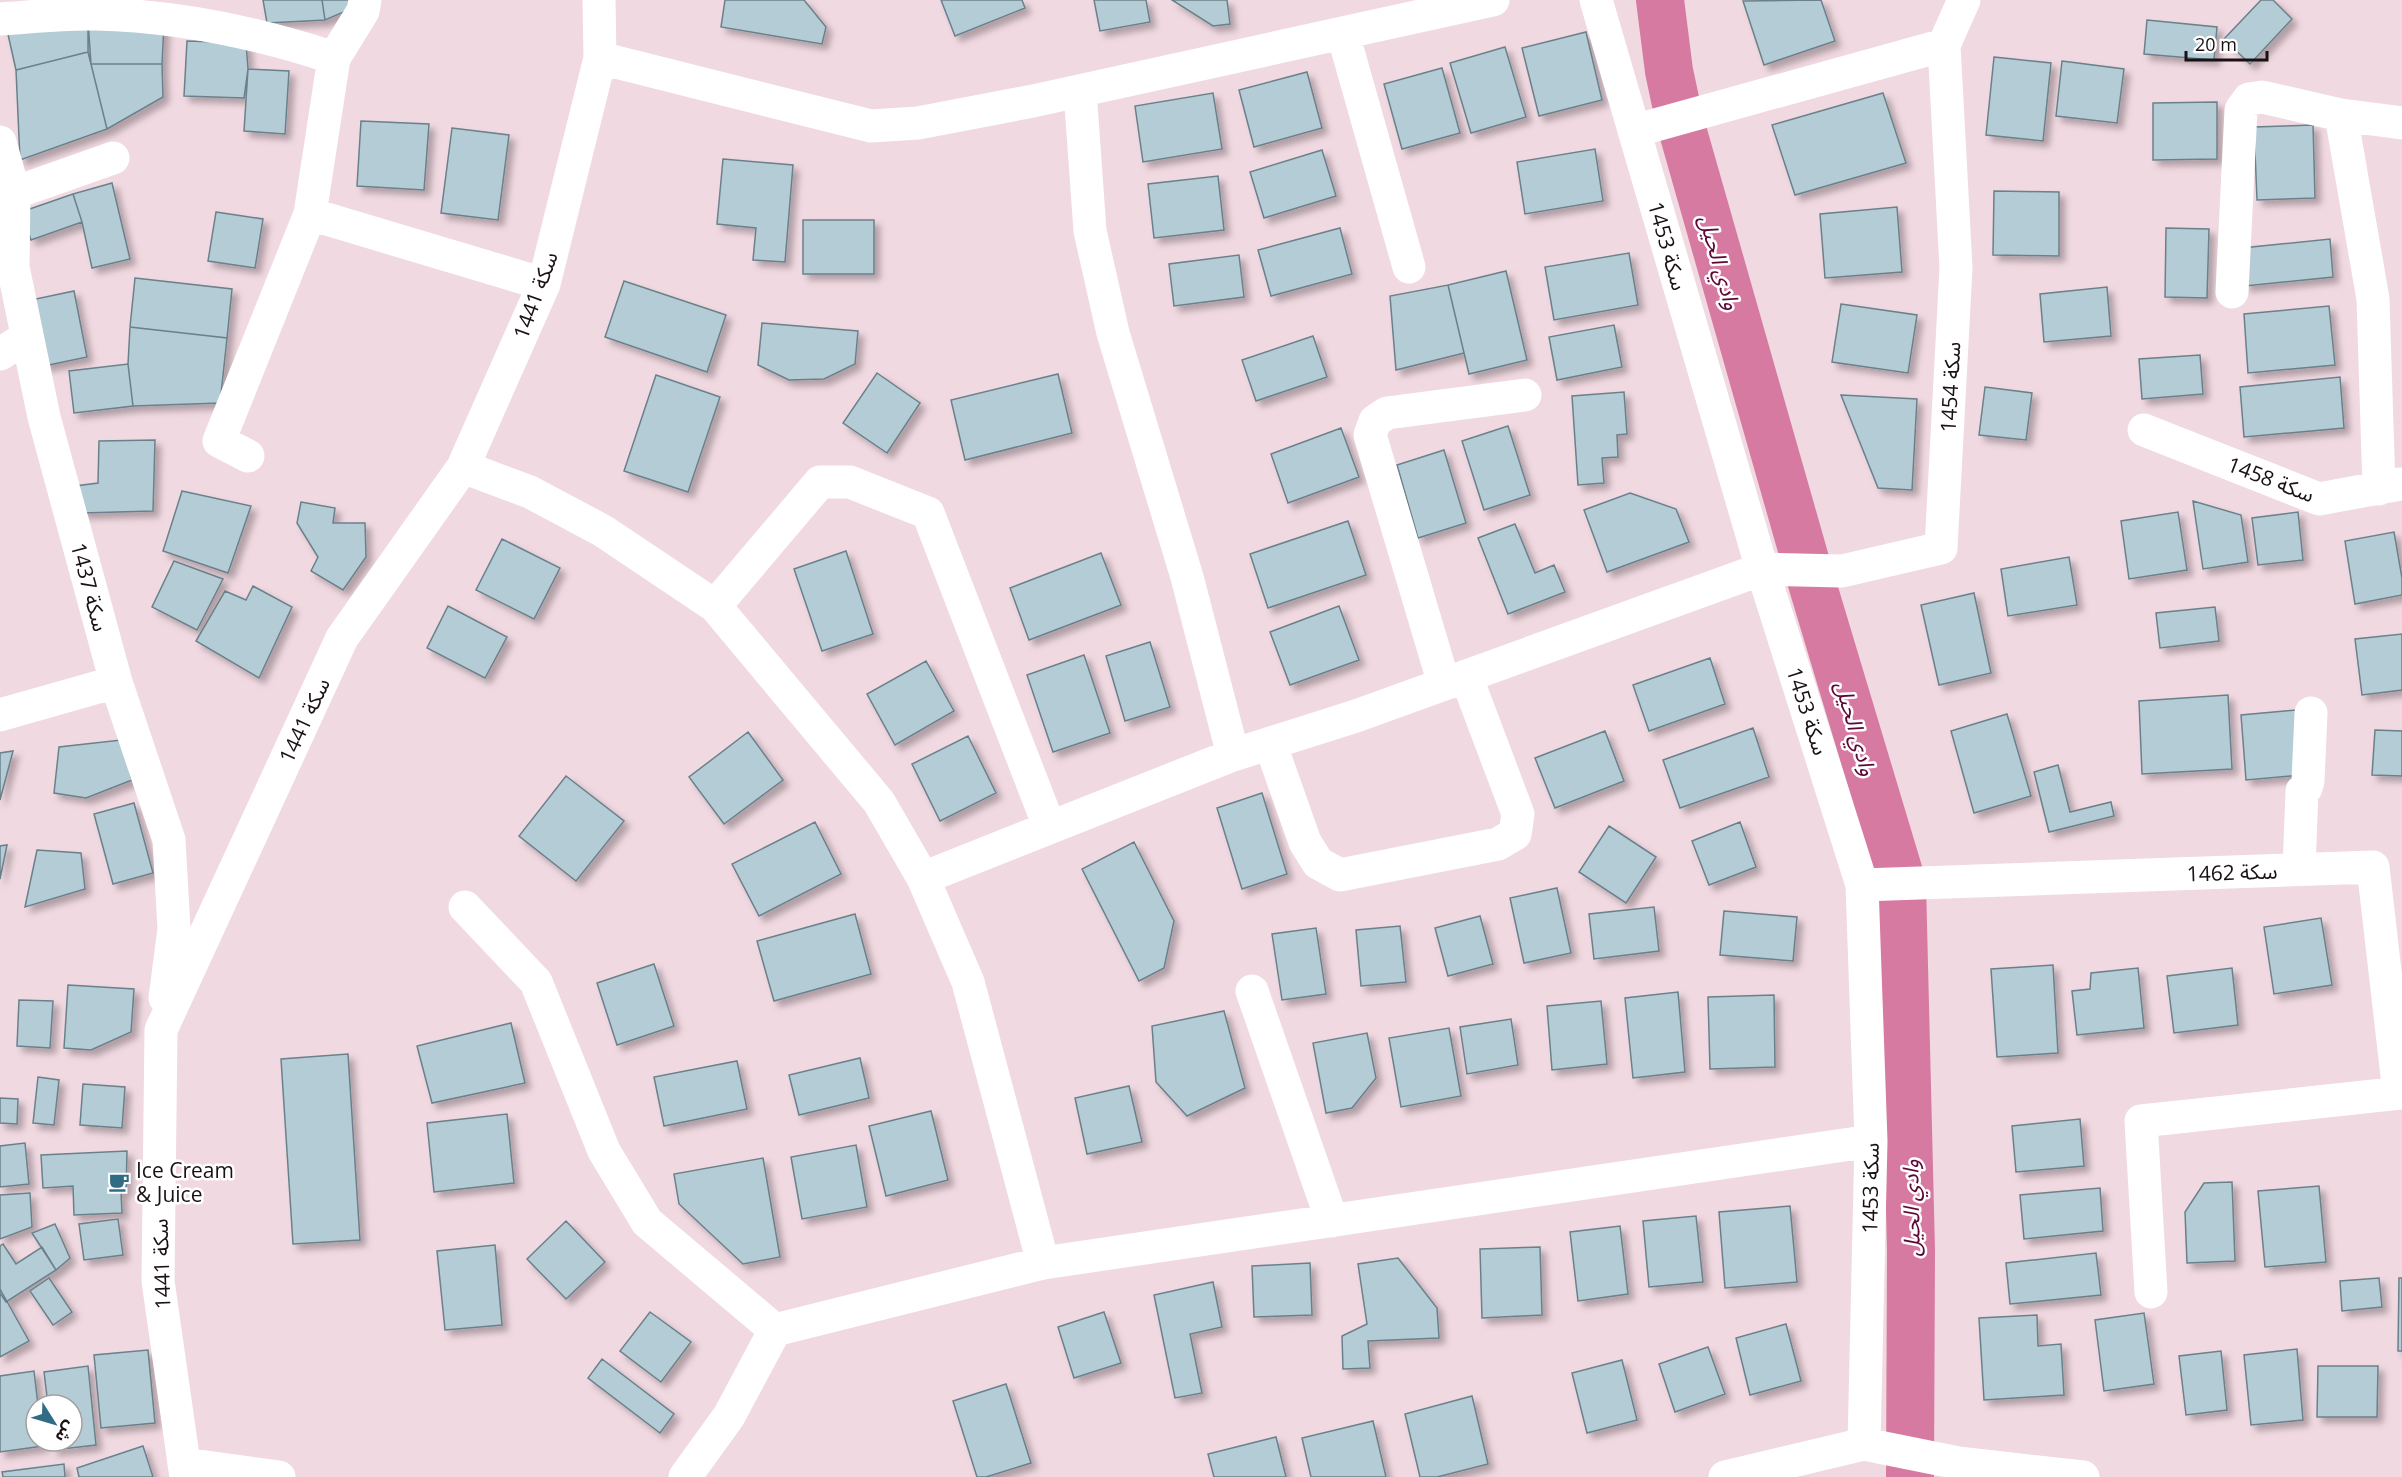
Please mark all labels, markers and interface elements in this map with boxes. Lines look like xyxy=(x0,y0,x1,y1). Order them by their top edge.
scale bar xyxy=(2186,24,2267,62)
text: 20 m xyxy=(2195,32,2237,56)
street label: سكة 1453 xyxy=(1642,198,1694,294)
water label: وادي الحيل xyxy=(1689,211,1749,314)
street label: سكة 1441 xyxy=(506,248,564,342)
street label: سكة 1454 xyxy=(1934,341,1966,433)
street label: سكة 1458 xyxy=(2224,450,2318,508)
street label: سكة 1437 xyxy=(65,540,115,634)
street label: سكة 1453 xyxy=(1781,663,1835,759)
street label: سكة 1441 xyxy=(272,673,336,767)
water label: وادي الحيل xyxy=(1825,677,1885,780)
street label: سكة 1462 xyxy=(2186,856,2278,888)
street label: سكة 1453 xyxy=(1855,1142,1885,1234)
place label: Ice Cream & Juice xyxy=(136,1156,234,1208)
water label: وادي الحيل xyxy=(1894,1159,1930,1257)
cafe icon: Ice Cream & Juice xyxy=(107,1170,131,1194)
street label: سكة 1441 xyxy=(145,1218,177,1310)
north arrow xyxy=(24,1393,84,1453)
text: ش xyxy=(51,1417,81,1447)

